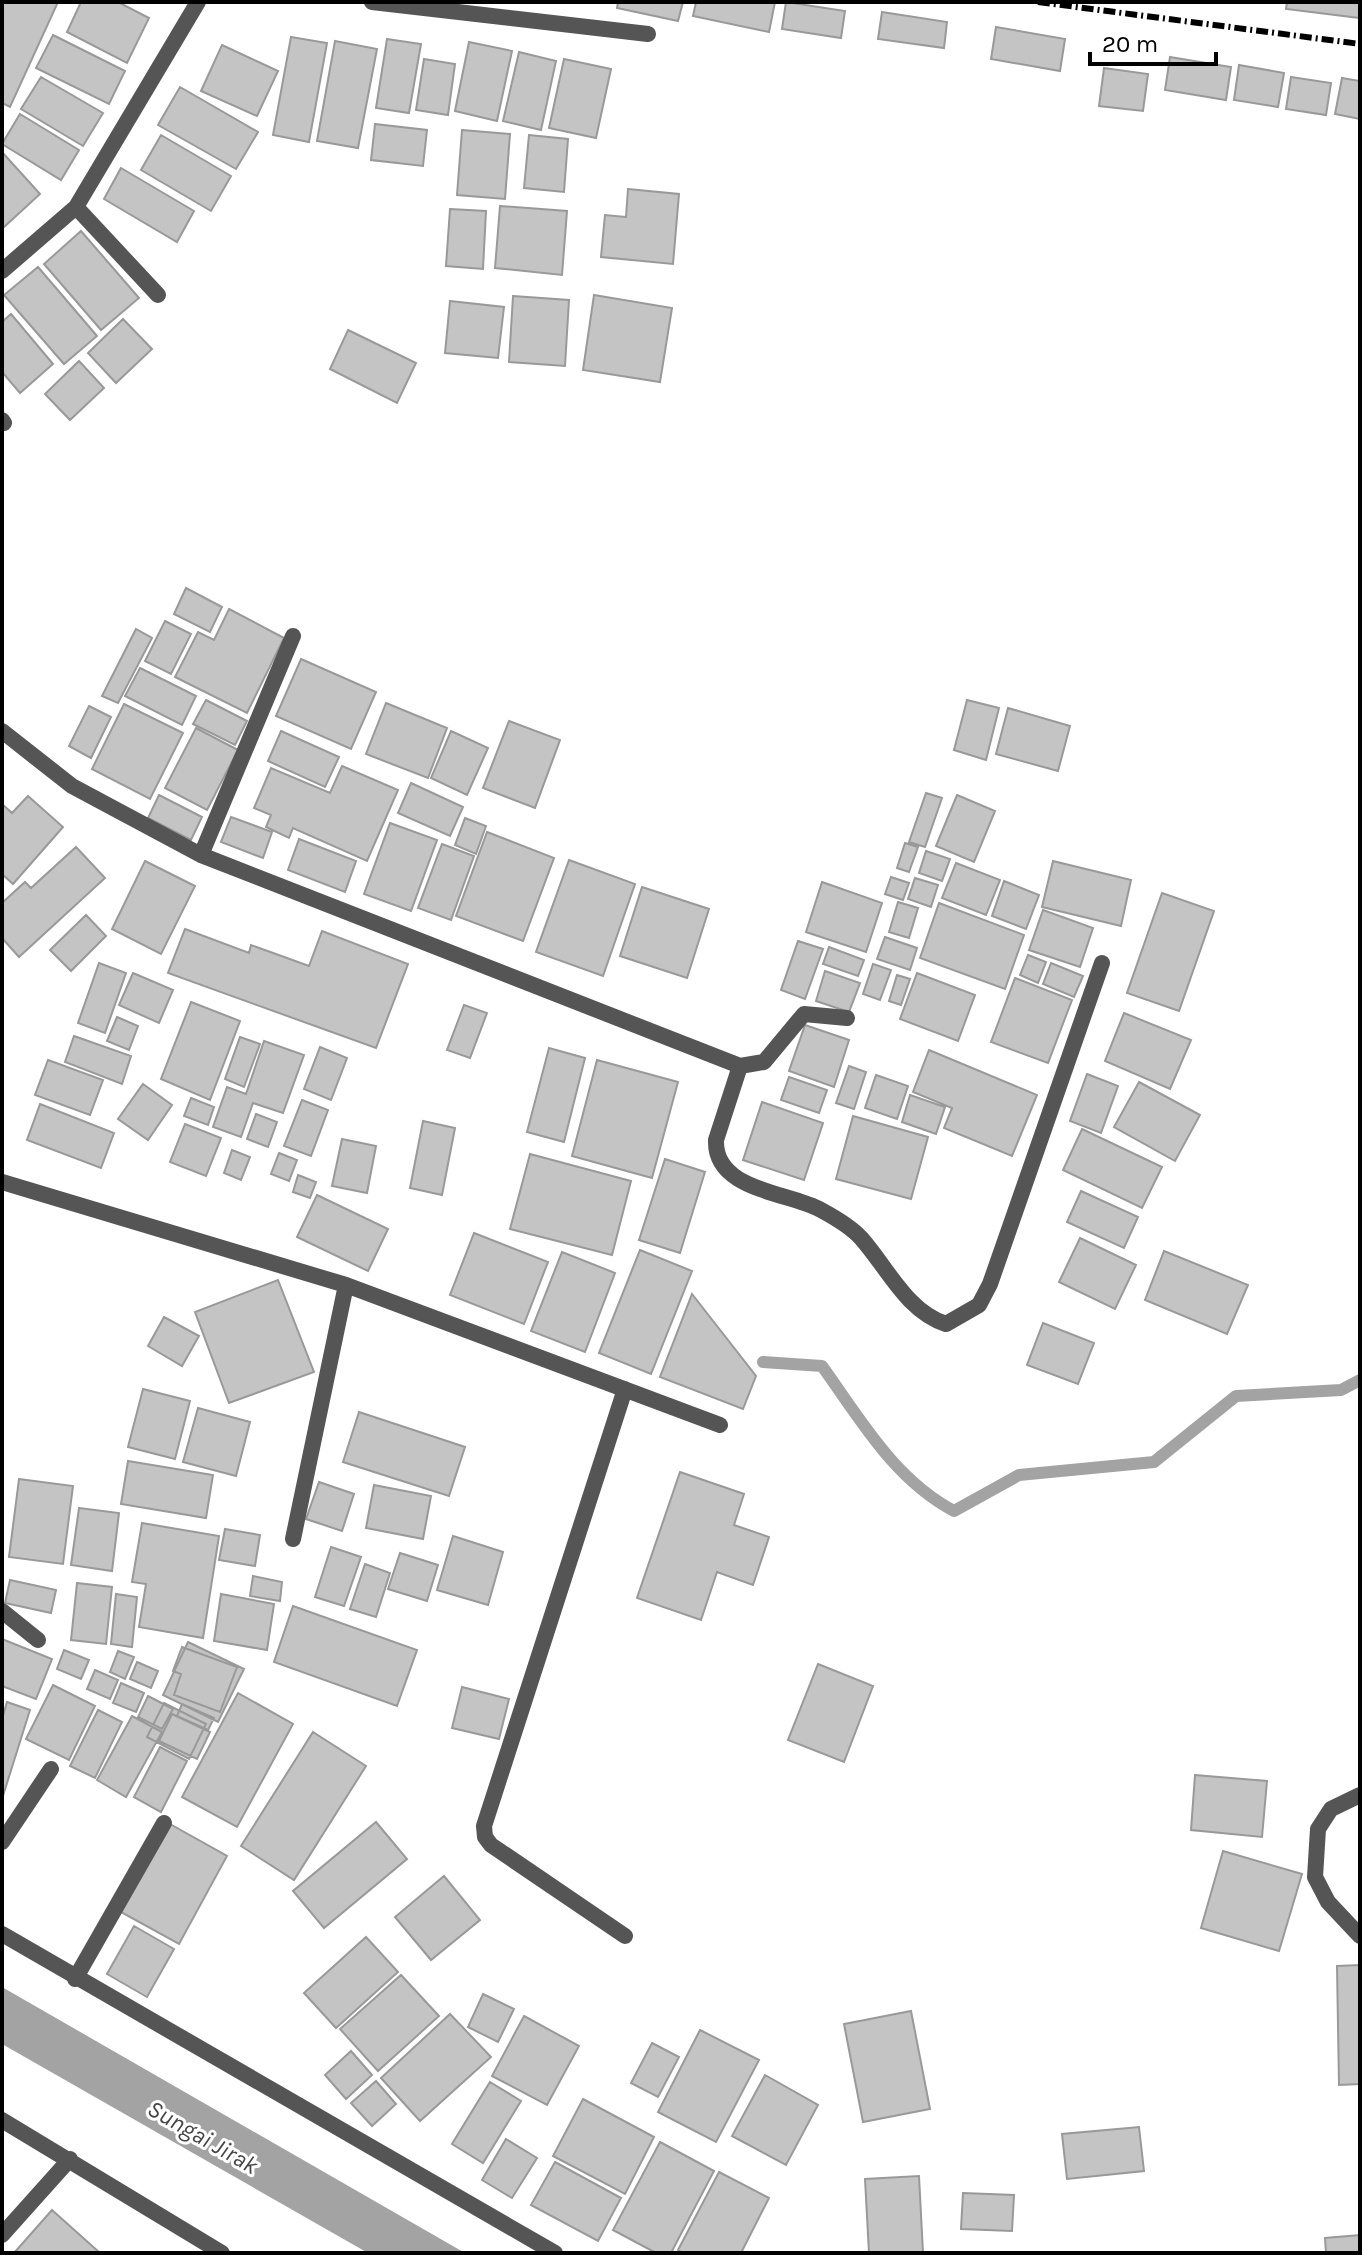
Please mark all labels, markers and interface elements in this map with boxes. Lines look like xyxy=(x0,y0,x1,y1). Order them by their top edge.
scale bar xyxy=(1090,16,1216,66)
text: 20 m xyxy=(1102,30,1158,58)
water label: Sungai Jirak xyxy=(143,2094,264,2180)

